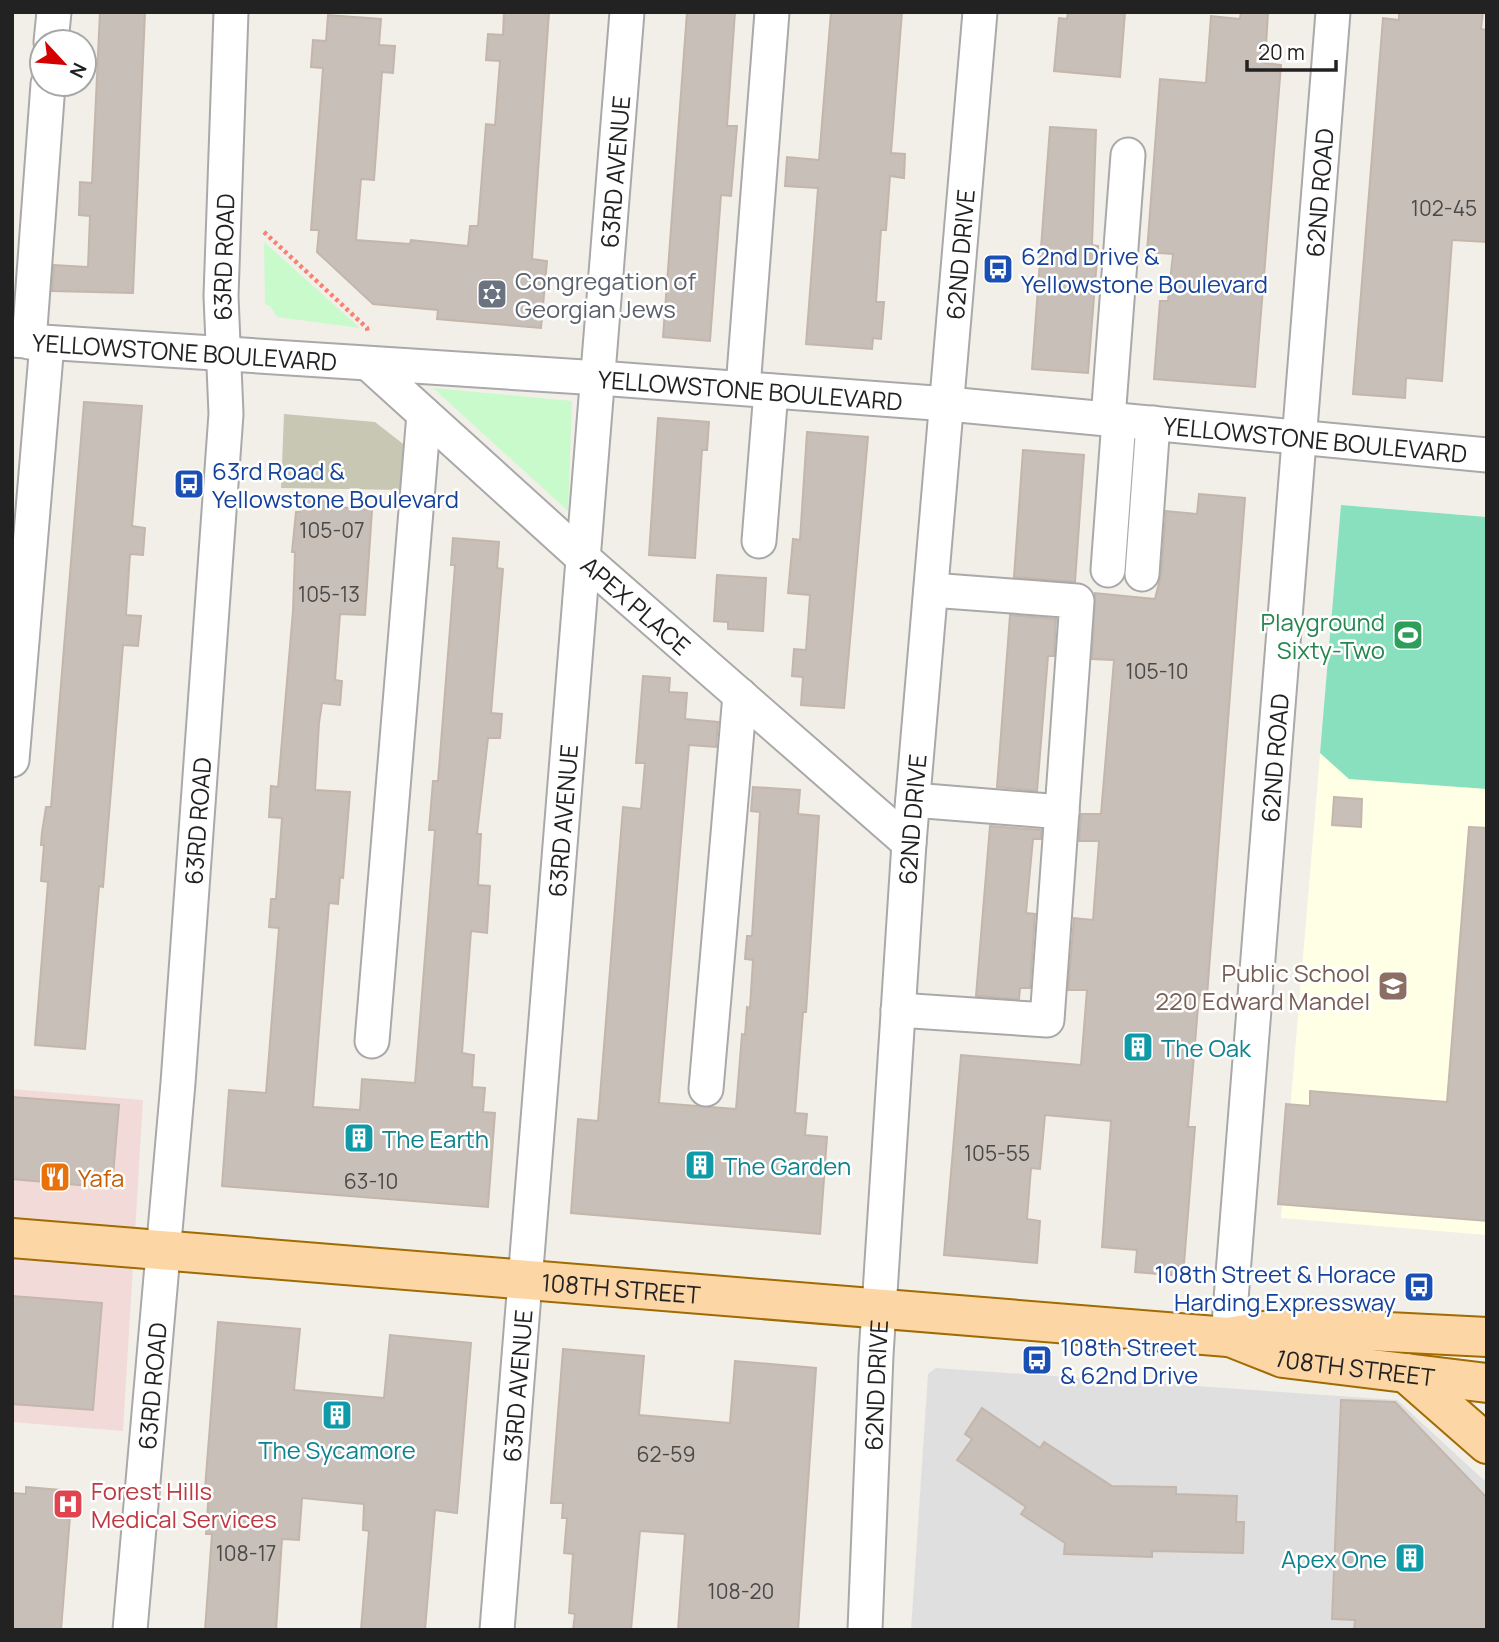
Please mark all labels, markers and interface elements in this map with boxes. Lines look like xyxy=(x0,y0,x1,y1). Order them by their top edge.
north arrow xyxy=(28,28,98,98)
scale bar xyxy=(1247,28,1336,72)
text: 20 m xyxy=(1258,38,1305,66)
text: N xyxy=(64,59,93,82)
street label: 63RD AVENUE xyxy=(592,94,637,249)
street label: 62ND ROAD xyxy=(1297,127,1340,258)
street label: 62ND DRIVE xyxy=(937,188,981,321)
street label: 63RD ROAD xyxy=(204,193,241,321)
house number: 102-45 xyxy=(1411,194,1477,222)
place label: 62nd Drive & Yellowstone Boulevard xyxy=(1021,239,1268,300)
bus stop icon: 62nd Drive & Yellowstone Boulevard xyxy=(981,252,1015,286)
place label: Congregation of Georgian Jews xyxy=(515,264,696,325)
synagogue icon: Congregation of Georgian Jews xyxy=(475,277,509,311)
street label: YELLOWSTONE BOULEVARD xyxy=(31,325,338,378)
street label: YELLOWSTONE BOULEVARD xyxy=(597,361,904,417)
street label: YELLOWSTONE BOULEVARD xyxy=(1162,408,1469,470)
place label: 63rd Road & Yellowstone Boulevard xyxy=(212,454,459,515)
bus stop icon: 63rd Road & Yellowstone Boulevard xyxy=(172,467,206,501)
house number: 105-07 xyxy=(299,516,365,544)
street label: APEX PLACE xyxy=(575,548,698,662)
house number: 105-13 xyxy=(298,580,360,608)
place label: Playground Sixty-Two xyxy=(1260,605,1385,666)
sports icon: Playground Sixty-Two xyxy=(1391,618,1425,652)
house number: 105-10 xyxy=(1126,657,1188,685)
street label: 62ND ROAD xyxy=(1252,692,1295,824)
street label: 63RD AVENUE xyxy=(539,743,585,898)
street label: 62ND DRIVE xyxy=(890,753,933,886)
street label: 63RD ROAD xyxy=(176,756,218,886)
place label: Public School 220 Edward Mandel xyxy=(1155,956,1370,1017)
school or university icon: Public School 220 Edward Mandel xyxy=(1376,969,1410,1003)
building icon: The Oak xyxy=(1121,1030,1155,1064)
place label: The Oak xyxy=(1161,1031,1252,1064)
building icon: The Earth xyxy=(342,1121,376,1155)
place label: The Earth xyxy=(382,1122,489,1155)
house number: 105-55 xyxy=(964,1139,1030,1167)
building icon: The Garden xyxy=(683,1148,717,1182)
place label: The Garden xyxy=(723,1149,851,1182)
restaurant icon: Yafa xyxy=(38,1160,72,1194)
place label: Yafa xyxy=(78,1161,124,1194)
house number: 63-10 xyxy=(344,1167,398,1195)
place label: 108th Street & Horace Harding Expressway xyxy=(1155,1257,1396,1318)
street label: 108TH STREET xyxy=(540,1265,702,1311)
bus stop icon: 108th Street & Horace Harding Expressway xyxy=(1402,1270,1436,1304)
street label: 63RD AVENUE xyxy=(494,1308,539,1463)
street label: 62ND DRIVE xyxy=(856,1319,895,1451)
street label: 63RD ROAD xyxy=(129,1321,173,1451)
place label: 108th Street & 62nd Drive xyxy=(1060,1330,1198,1391)
street label: 108TH STREET xyxy=(1271,1340,1437,1393)
bus stop icon: 108th Street & 62nd Drive xyxy=(1020,1343,1054,1377)
building icon: The Sycamore xyxy=(320,1398,354,1432)
place label: The Sycamore xyxy=(258,1433,416,1466)
house number: 62-59 xyxy=(637,1440,695,1468)
place label: Forest Hills Medical Services xyxy=(91,1474,277,1535)
hospital icon: Forest Hills Medical Services xyxy=(51,1487,85,1521)
house number: 108-17 xyxy=(216,1539,276,1567)
building icon: Apex One xyxy=(1393,1541,1427,1575)
place label: Apex One xyxy=(1281,1542,1387,1575)
house number: 108-20 xyxy=(708,1577,774,1605)

